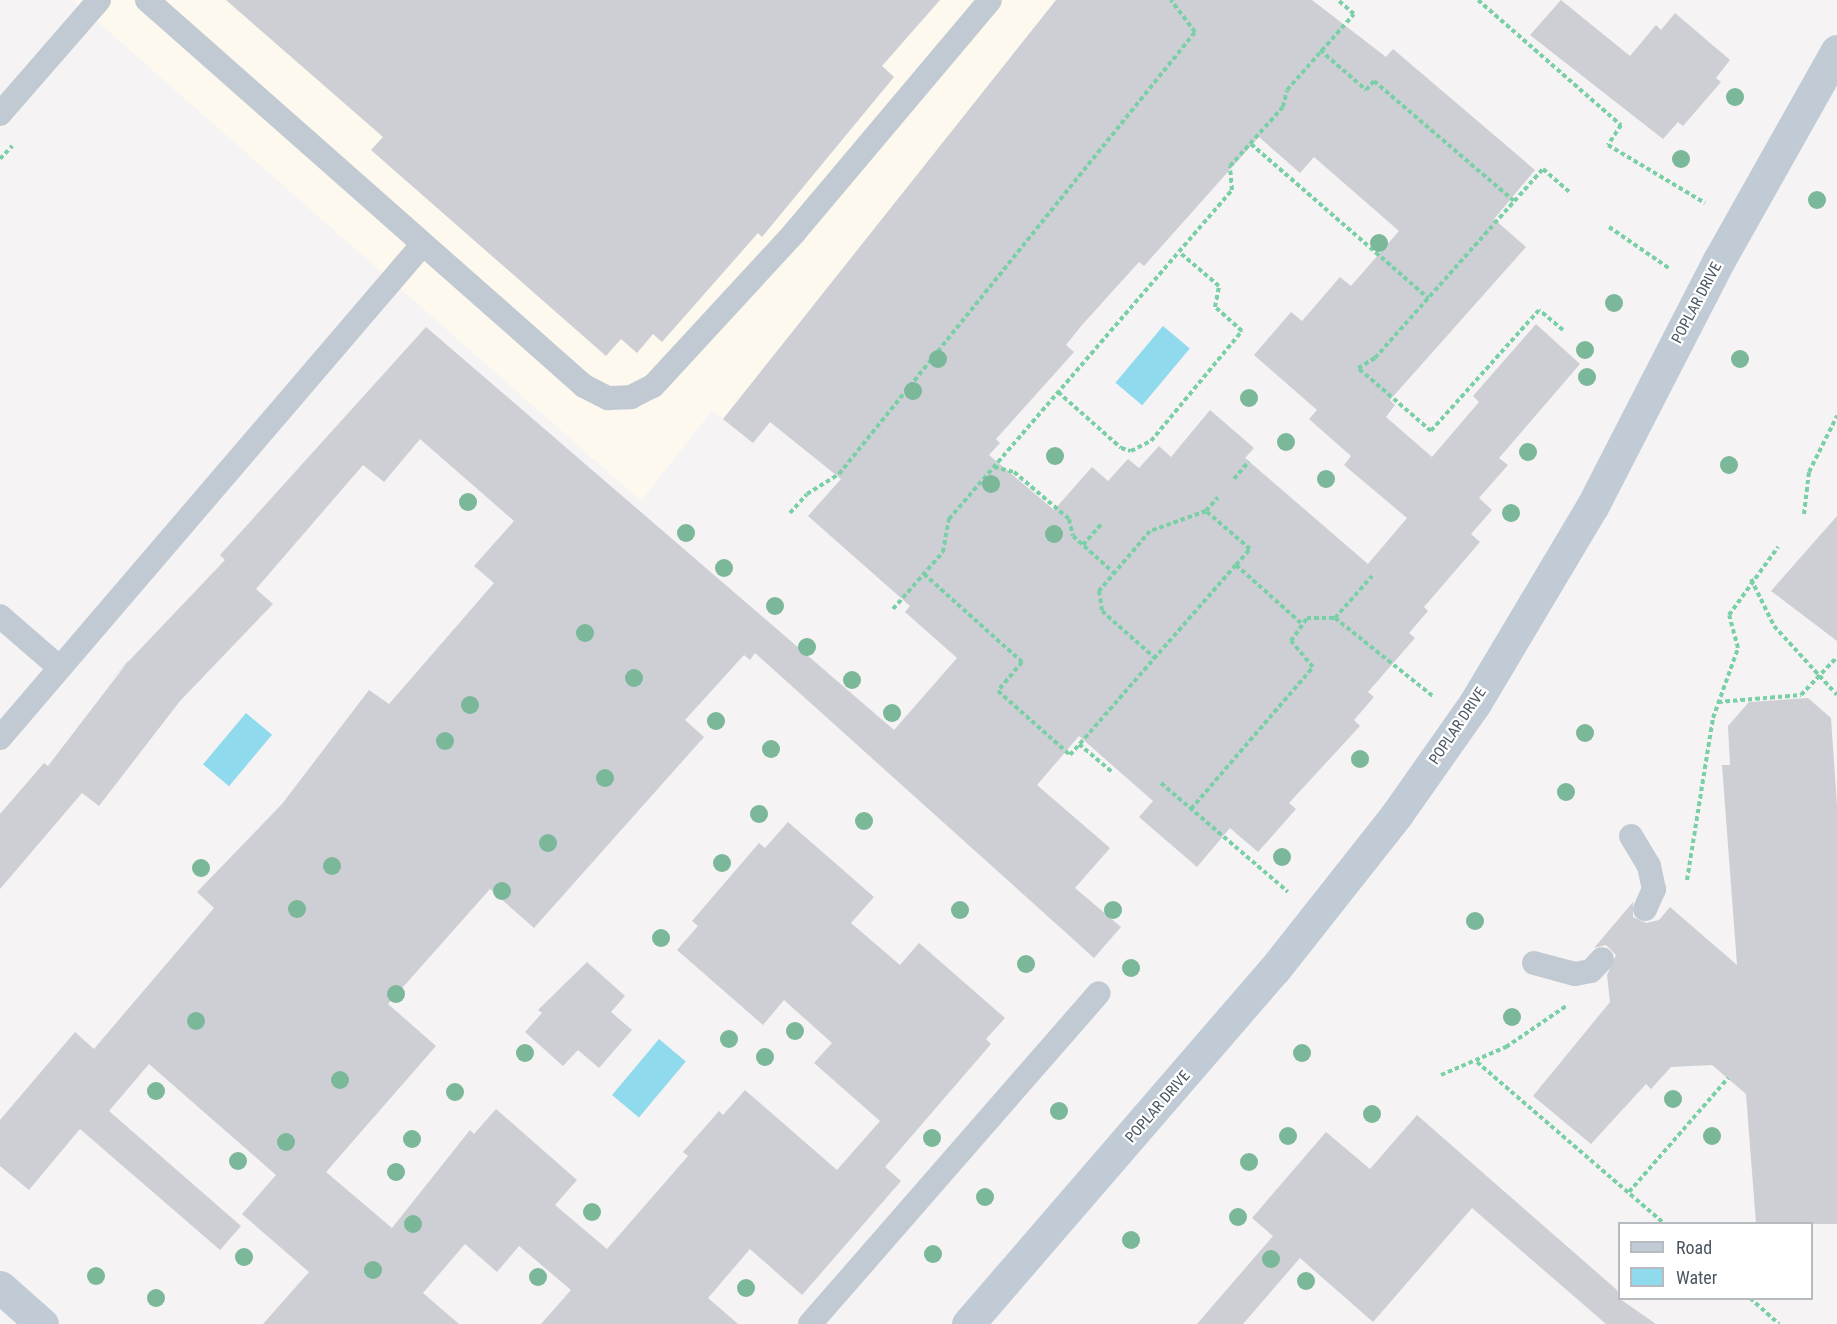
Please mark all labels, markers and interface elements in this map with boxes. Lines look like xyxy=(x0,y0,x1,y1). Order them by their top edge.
street label: POPLAR DRIVE xyxy=(1668,259,1726,347)
street label: POPLAR DRIVE xyxy=(1426,684,1490,768)
street label: POPLAR DRIVE xyxy=(1122,1067,1194,1147)
legend xyxy=(1618,1222,1813,1300)
text: Road xyxy=(1676,1237,1712,1258)
text: Water xyxy=(1676,1267,1717,1288)

